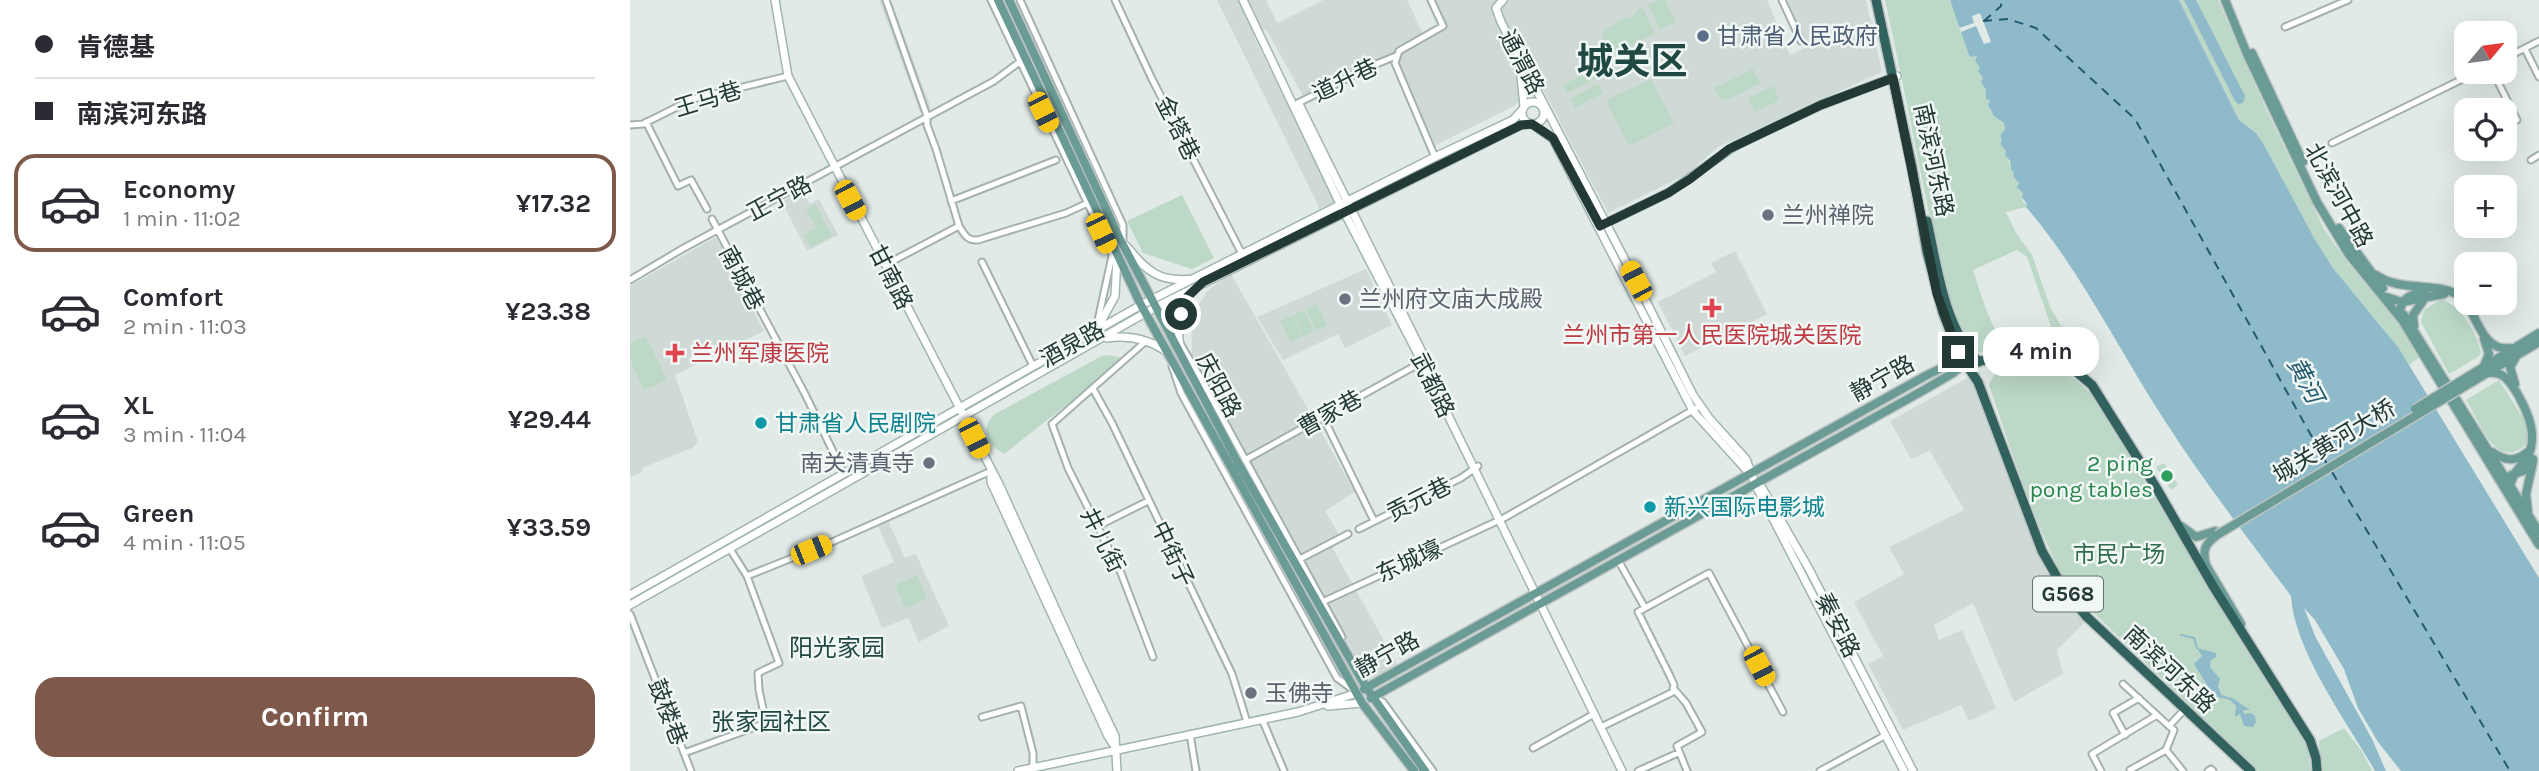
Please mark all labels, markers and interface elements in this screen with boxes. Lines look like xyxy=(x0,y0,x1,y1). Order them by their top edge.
north arrow xyxy=(2454,21,2516,84)
map controls xyxy=(2454,21,2517,315)
place label: 甘肃省人民政府 xyxy=(1717,23,1878,50)
street label: 通渭路 xyxy=(1493,25,1550,99)
marker: 甘肃省人民政府 xyxy=(1695,28,1711,44)
text: 肯德基 xyxy=(77,32,155,63)
district label: 城关区 xyxy=(1577,40,1688,83)
street label: 道升巷 xyxy=(1308,53,1382,108)
street label: 王马巷 xyxy=(671,76,745,122)
car xyxy=(1025,89,1062,135)
street label: 金塔巷 xyxy=(1150,91,1205,165)
button: locate xyxy=(2454,98,2517,161)
text: 南滨河东路 xyxy=(77,99,207,130)
street label: 南滨河东路 xyxy=(1908,101,1959,219)
street label: 北滨河中路 xyxy=(2299,138,2378,252)
street label: 正宁路 xyxy=(742,170,816,227)
icon: car xyxy=(39,172,102,235)
text: Economy xyxy=(123,174,235,205)
button: + xyxy=(2454,175,2517,238)
car xyxy=(831,177,870,223)
text: ¥17.32 xyxy=(516,188,591,219)
place label: 兰州禅院 xyxy=(1782,202,1874,229)
text: 1 min · 11:02 xyxy=(123,205,241,232)
marker: 兰州禅院 xyxy=(1760,207,1776,223)
car xyxy=(1083,210,1120,256)
street label: 甘南路 xyxy=(863,240,918,314)
street label: 南城巷 xyxy=(713,241,770,315)
button: − xyxy=(2454,252,2517,315)
car xyxy=(1617,258,1656,304)
icon: car xyxy=(39,280,102,343)
text: Comfort xyxy=(123,282,224,313)
place label: 兰州府文庙大成殿 xyxy=(1359,286,1543,313)
marker: 兰州府文庙大成殿 xyxy=(1337,291,1353,307)
text: ¥23.38 xyxy=(505,296,591,327)
route start xyxy=(1165,298,1197,330)
marker: 兰州市第一人民医院城关医院 xyxy=(1702,298,1722,318)
text: 2 min · 11:03 xyxy=(123,313,247,340)
street label: 酒泉路 xyxy=(1036,316,1109,373)
place label: 兰州市第一人民医院城关医院 xyxy=(1563,322,1862,349)
callout: 4 min xyxy=(1982,328,2098,376)
route end xyxy=(1942,336,1974,368)
text: 4 min xyxy=(2009,338,2073,365)
place label: 兰州军康医院 xyxy=(691,340,829,367)
marker: 兰州军康医院 xyxy=(665,343,685,363)
street label: 庆阳路 xyxy=(1190,348,1247,422)
street label: 武都路 xyxy=(1405,348,1460,422)
street label: 静宁路 xyxy=(1846,350,1919,407)
water label: 黄河 xyxy=(2281,352,2331,411)
street label: 曹家巷 xyxy=(1294,385,1367,442)
icon: car xyxy=(39,388,102,451)
text: XL xyxy=(123,390,154,421)
street label: 城关黄河大桥 xyxy=(2268,394,2400,489)
text: ¥29.44 xyxy=(508,404,591,435)
place label: 甘肃省人民剧院 xyxy=(775,410,936,437)
marker: 甘肃省人民剧院 xyxy=(753,415,769,431)
car xyxy=(956,415,993,461)
text: 3 min · 11:04 xyxy=(123,421,246,448)
place label: 南关清真寺 xyxy=(800,450,915,477)
place label: 2 ping pong tables xyxy=(2029,450,2153,503)
marker: 南关清真寺 xyxy=(921,455,937,471)
marker: 2 ping pong tables xyxy=(2159,468,2175,484)
street label: 贡元巷 xyxy=(1382,472,1456,527)
place label: 新兴国际电影城 xyxy=(1664,494,1825,521)
icon: car xyxy=(39,496,102,559)
text: Green xyxy=(123,498,195,529)
marker: 新兴国际电影城 xyxy=(1642,499,1658,515)
street label: 井儿街 xyxy=(1075,503,1130,577)
text: ¥33.59 xyxy=(507,512,591,543)
street label: 中街子 xyxy=(1146,517,1199,591)
text: 4 min · 11:05 xyxy=(123,529,246,556)
car xyxy=(788,532,835,568)
street label: 东城壕 xyxy=(1372,535,1446,588)
park label: 市民广场 xyxy=(2073,541,2165,568)
road number: G568 xyxy=(2033,576,2103,612)
street label: 秦安路 xyxy=(1810,588,1865,662)
street label: 南滨河东路 xyxy=(2118,620,2221,718)
street label: 静宁路 xyxy=(1351,626,1424,683)
district label: 阳光家园 xyxy=(789,634,885,662)
car xyxy=(1740,643,1779,689)
street label: 鼓楼巷 xyxy=(643,675,693,749)
button: Confirm xyxy=(35,677,595,757)
place label: 玉佛寺 xyxy=(1265,680,1334,707)
marker: 玉佛寺 xyxy=(1243,685,1259,701)
district label: 张家园社区 xyxy=(711,708,831,736)

